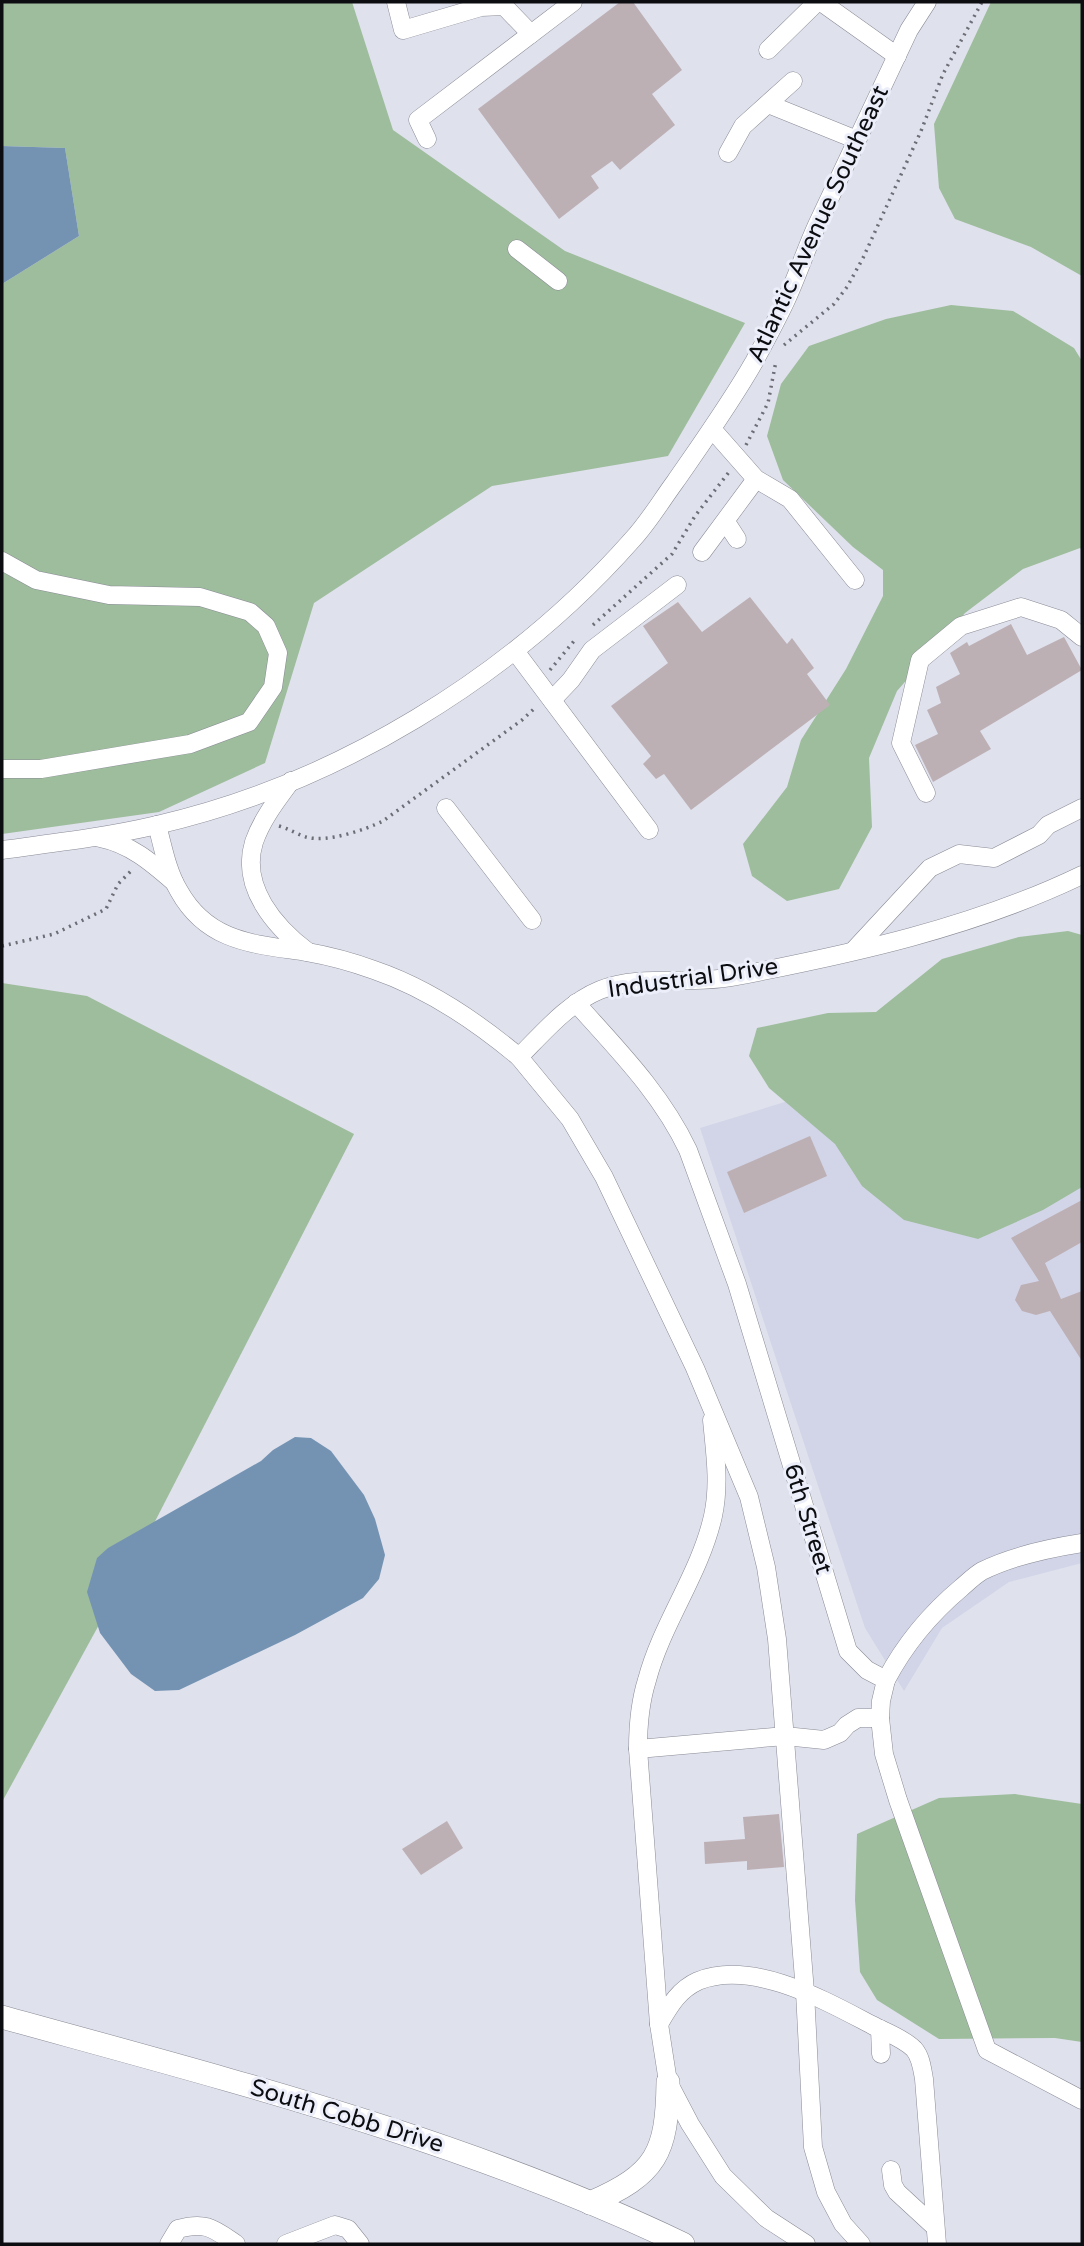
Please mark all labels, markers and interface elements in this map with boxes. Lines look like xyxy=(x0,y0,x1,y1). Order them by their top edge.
street label: Atlantic Avenue Southeast xyxy=(741,81,895,367)
street label: Industrial Drive xyxy=(606,952,780,1004)
street label: 6th Street xyxy=(778,1460,838,1578)
street label: South Cobb Drive xyxy=(247,2073,447,2159)

